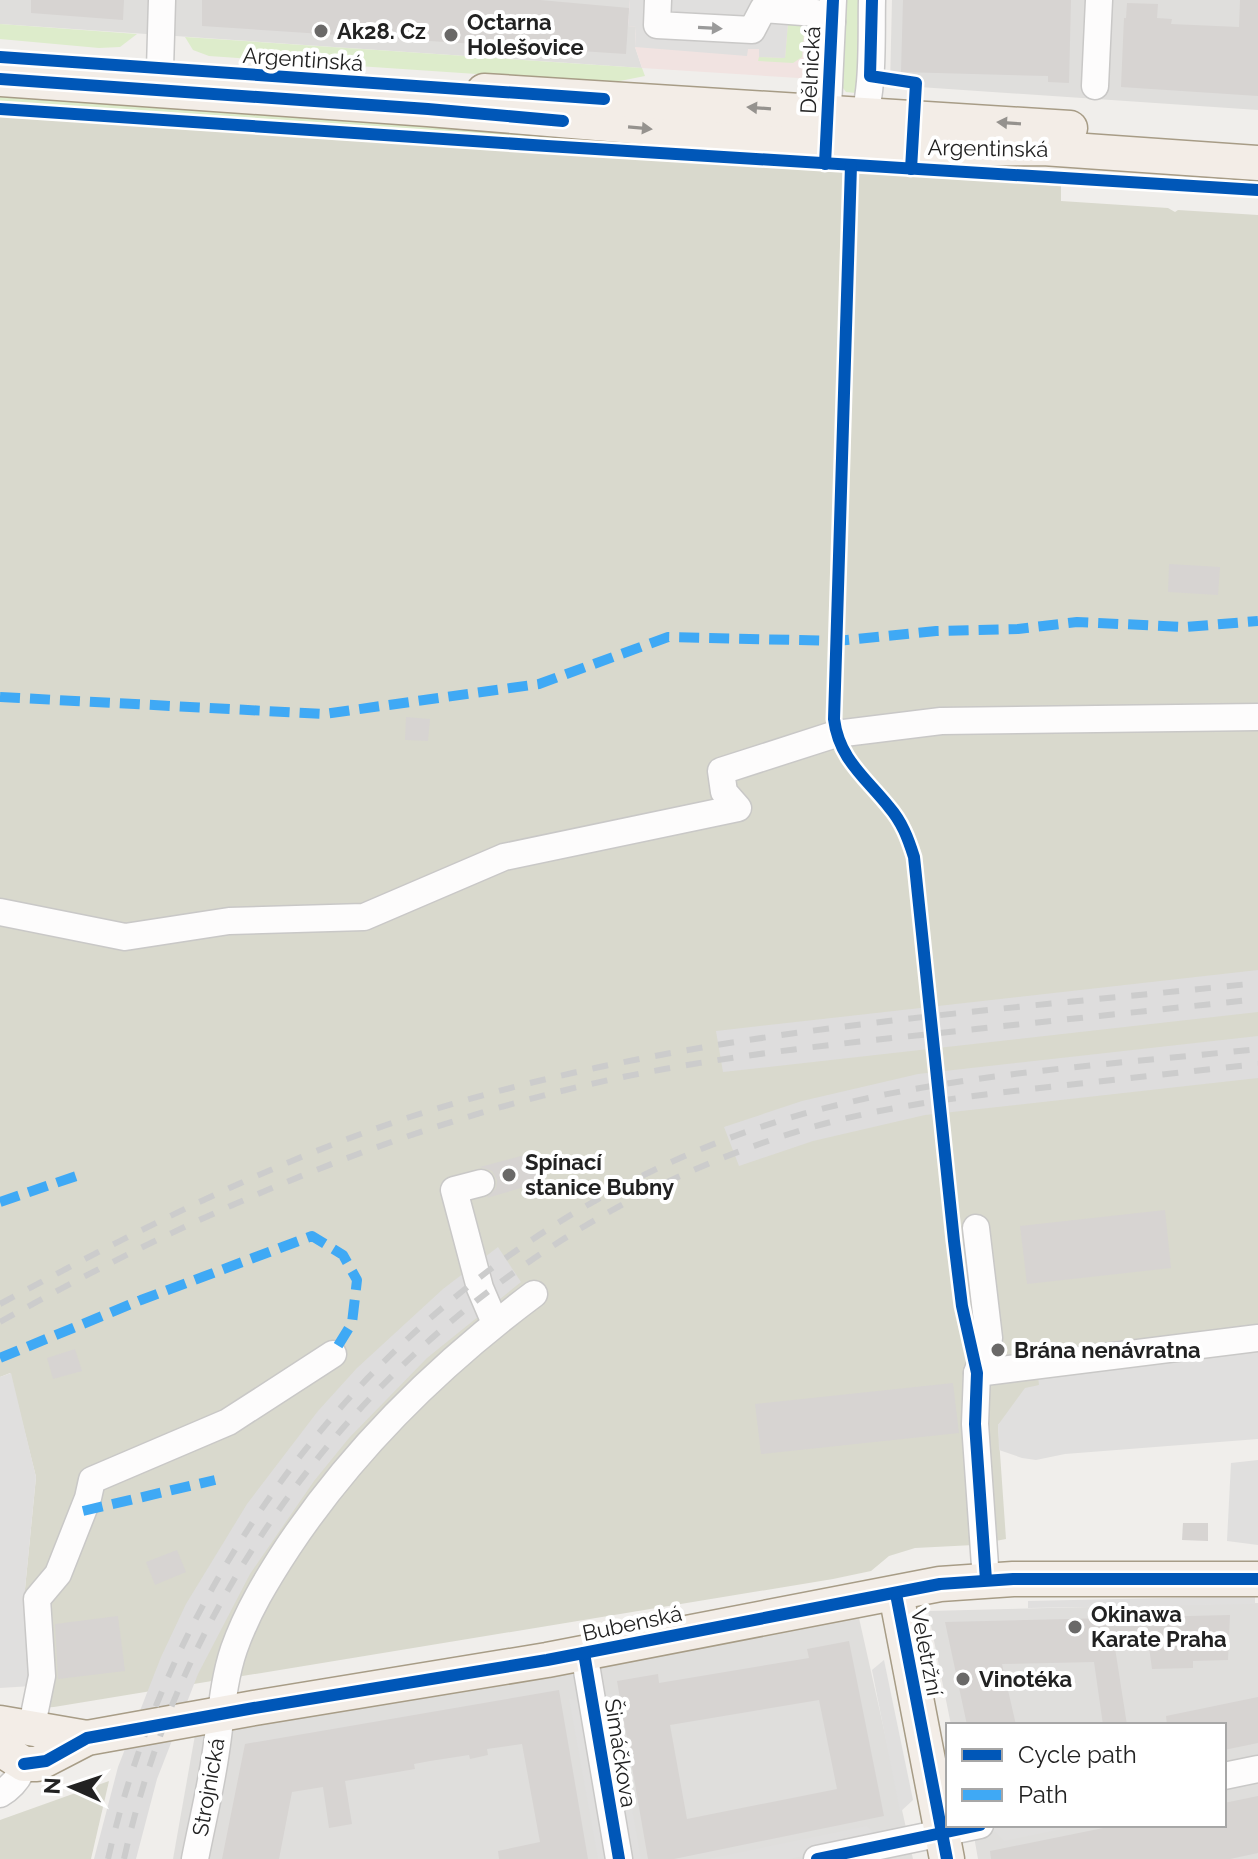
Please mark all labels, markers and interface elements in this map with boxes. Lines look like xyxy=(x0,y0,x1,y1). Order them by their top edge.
place label: Octarna Holešovice xyxy=(467,9,584,60)
place label: Ak28. Cz xyxy=(337,18,426,44)
marker: Ak28. Cz xyxy=(312,22,330,40)
one-way arrow xyxy=(698,22,723,35)
street label: Dělnická xyxy=(795,25,825,115)
marker: Octarna Holešovice xyxy=(442,26,460,44)
street label: Argentinská xyxy=(242,42,364,76)
one-way arrow xyxy=(746,101,771,114)
one-way arrow xyxy=(996,116,1021,129)
one-way arrow xyxy=(628,122,653,135)
street label: Argentinská xyxy=(927,134,1049,162)
place label: Spínací stanice Bubny xyxy=(525,1149,674,1200)
marker: Spínací stanice Bubny xyxy=(500,1166,518,1184)
place label: Brána nenávratna xyxy=(1014,1337,1201,1363)
marker: Brána nenávratna xyxy=(989,1341,1007,1359)
street label: Bubenská xyxy=(580,1600,684,1646)
place label: Okinawa Karate Praha xyxy=(1091,1601,1227,1652)
street label: Veletržní xyxy=(906,1606,948,1698)
marker: Okinawa Karate Praha xyxy=(1066,1618,1084,1636)
place label: Vinotéka xyxy=(979,1666,1072,1692)
marker: Vinotéka xyxy=(954,1670,972,1688)
street label: Šimáčkova xyxy=(600,1697,643,1809)
legend xyxy=(946,1723,1226,1827)
street label: Strojnická xyxy=(187,1736,229,1838)
text: Cycle path xyxy=(1018,1740,1137,1769)
north arrow xyxy=(32,1747,112,1827)
text: N xyxy=(39,1777,65,1795)
text: Path xyxy=(1018,1780,1068,1809)

